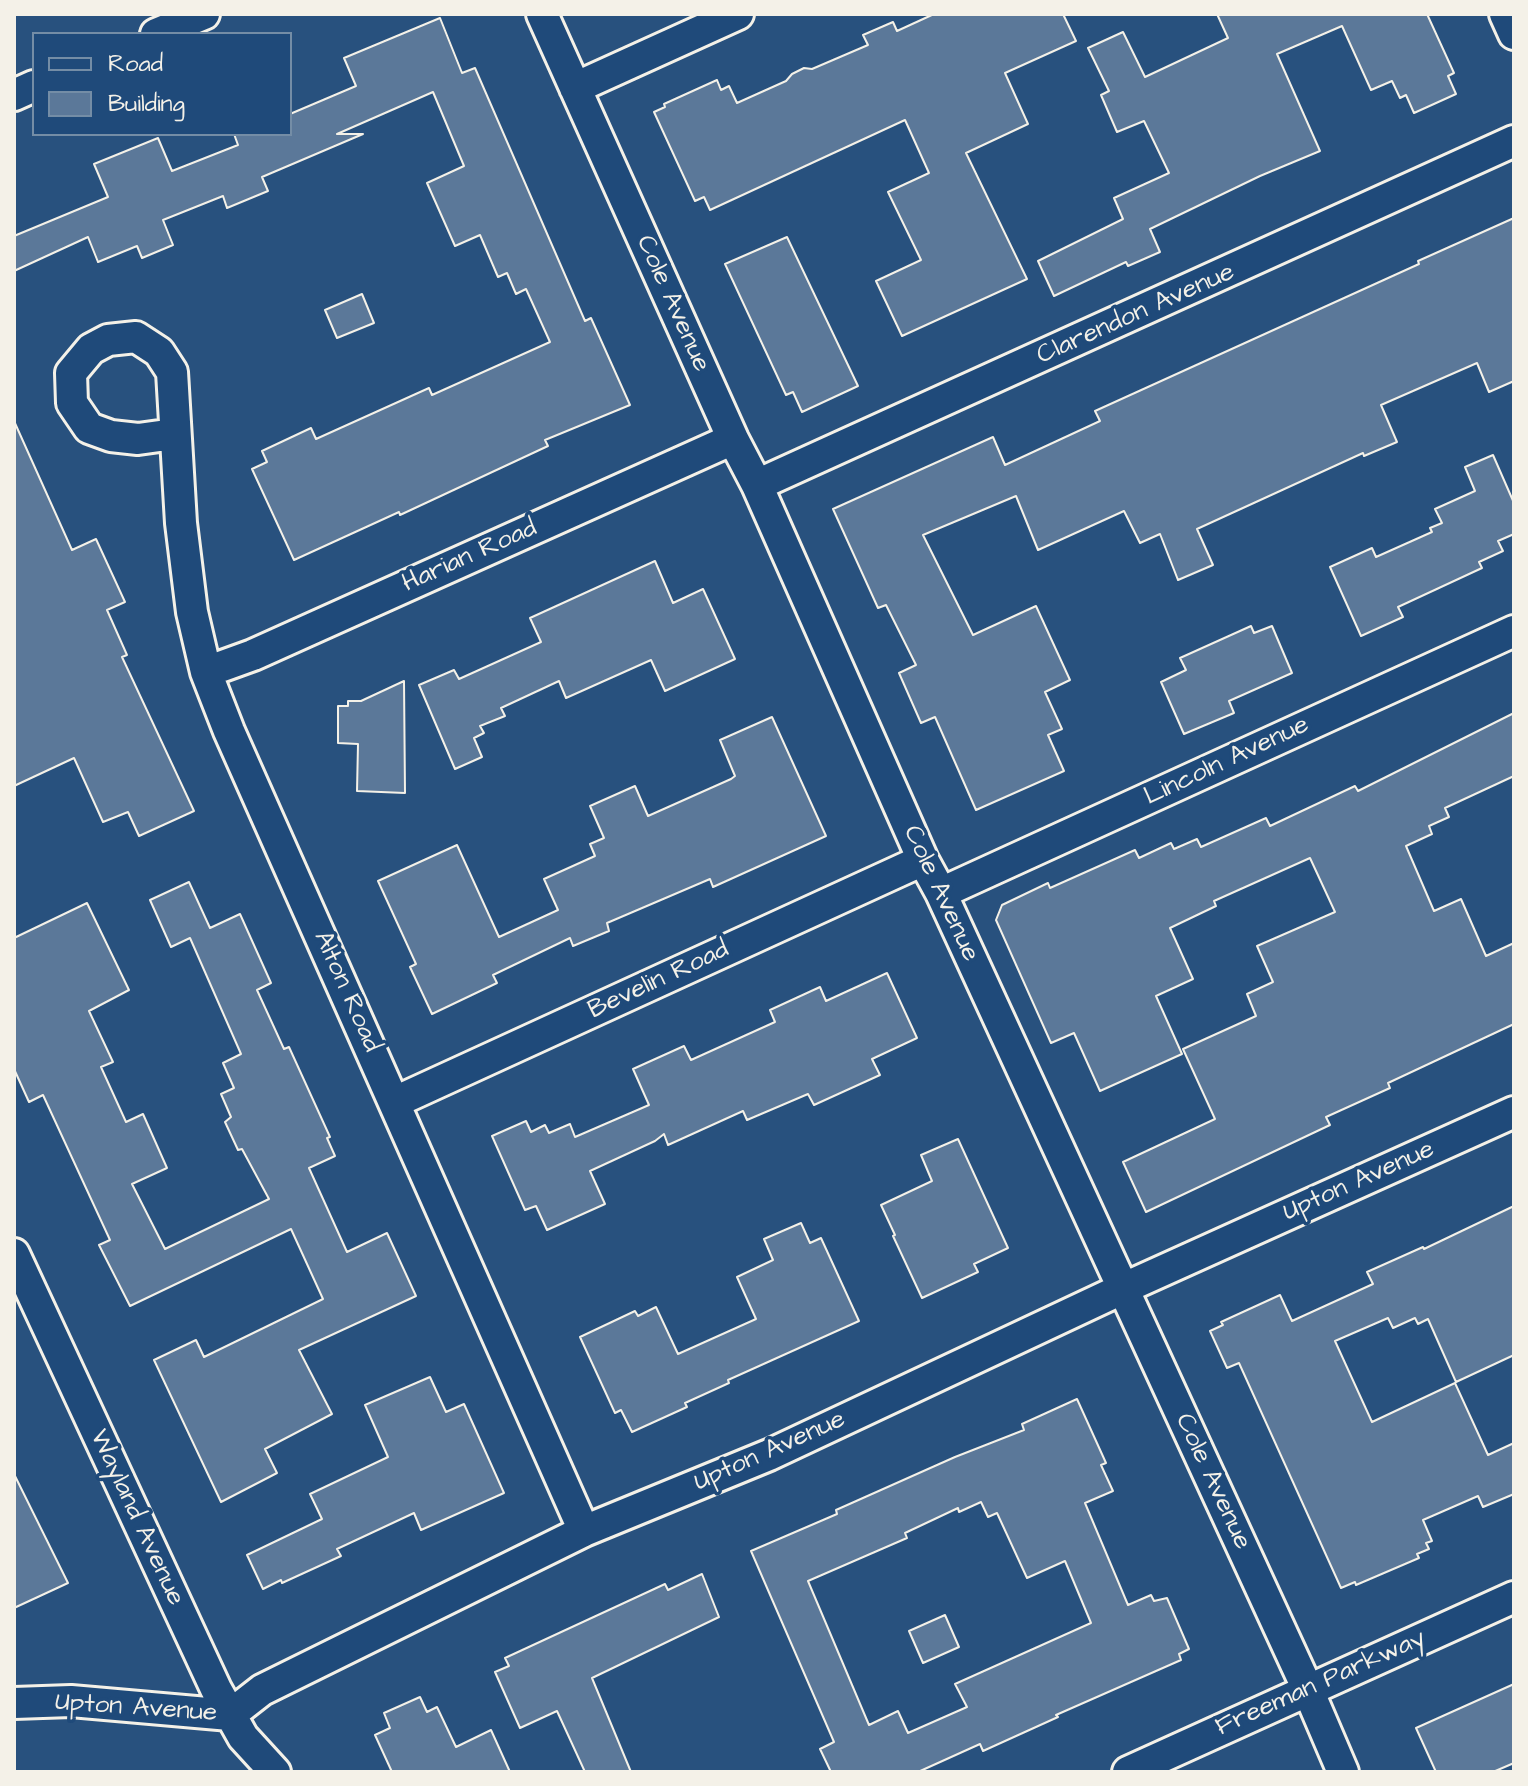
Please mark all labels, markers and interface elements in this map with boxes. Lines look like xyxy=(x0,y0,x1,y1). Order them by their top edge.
legend xyxy=(32,32,292,136)
text: Road xyxy=(108,47,163,81)
text: Building xyxy=(108,87,185,121)
street label: Cole Avenue xyxy=(628,231,716,377)
street label: Clarendon Avenue xyxy=(1032,257,1240,373)
street label: Harian Road xyxy=(398,514,542,600)
street label: Lincoln Avenue xyxy=(1140,710,1314,814)
street label: Cole Avenue xyxy=(895,821,985,967)
street label: Alton Road xyxy=(306,927,386,1057)
street label: Bevelin Road xyxy=(584,935,734,1027)
street label: Upton Avenue xyxy=(1279,1135,1439,1229)
street label: Upton Avenue xyxy=(690,1405,850,1499)
street label: Cole Avenue xyxy=(1167,1409,1257,1555)
street label: Wayland Avenue xyxy=(82,1425,190,1611)
street label: Freeman Parkway xyxy=(1211,1624,1431,1744)
street label: Upton Avenue xyxy=(54,1688,218,1730)

